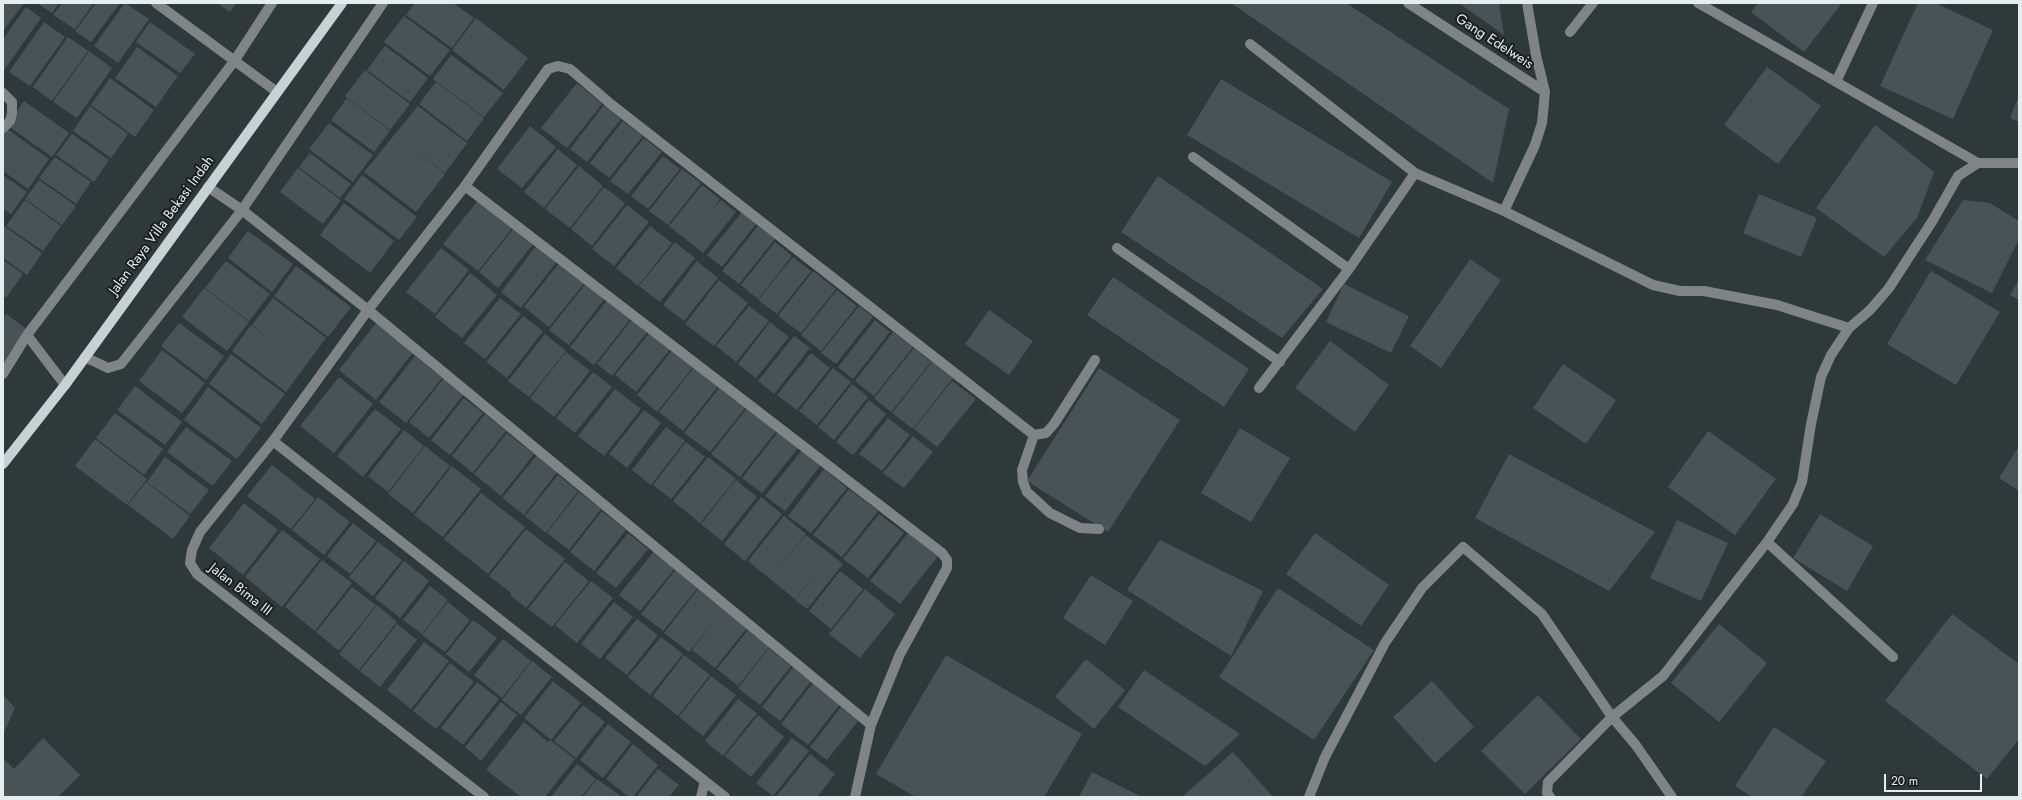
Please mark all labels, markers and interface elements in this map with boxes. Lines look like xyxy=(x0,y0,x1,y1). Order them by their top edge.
street label: Gang Edelweis xyxy=(1452,11,1536,73)
street label: Jalan Raya Villa Bekasi Indah xyxy=(106,153,218,299)
street label: Jalan Bima III xyxy=(205,560,275,620)
scale bar xyxy=(1886,766,1984,792)
text: 20 m xyxy=(1891,772,1918,790)

